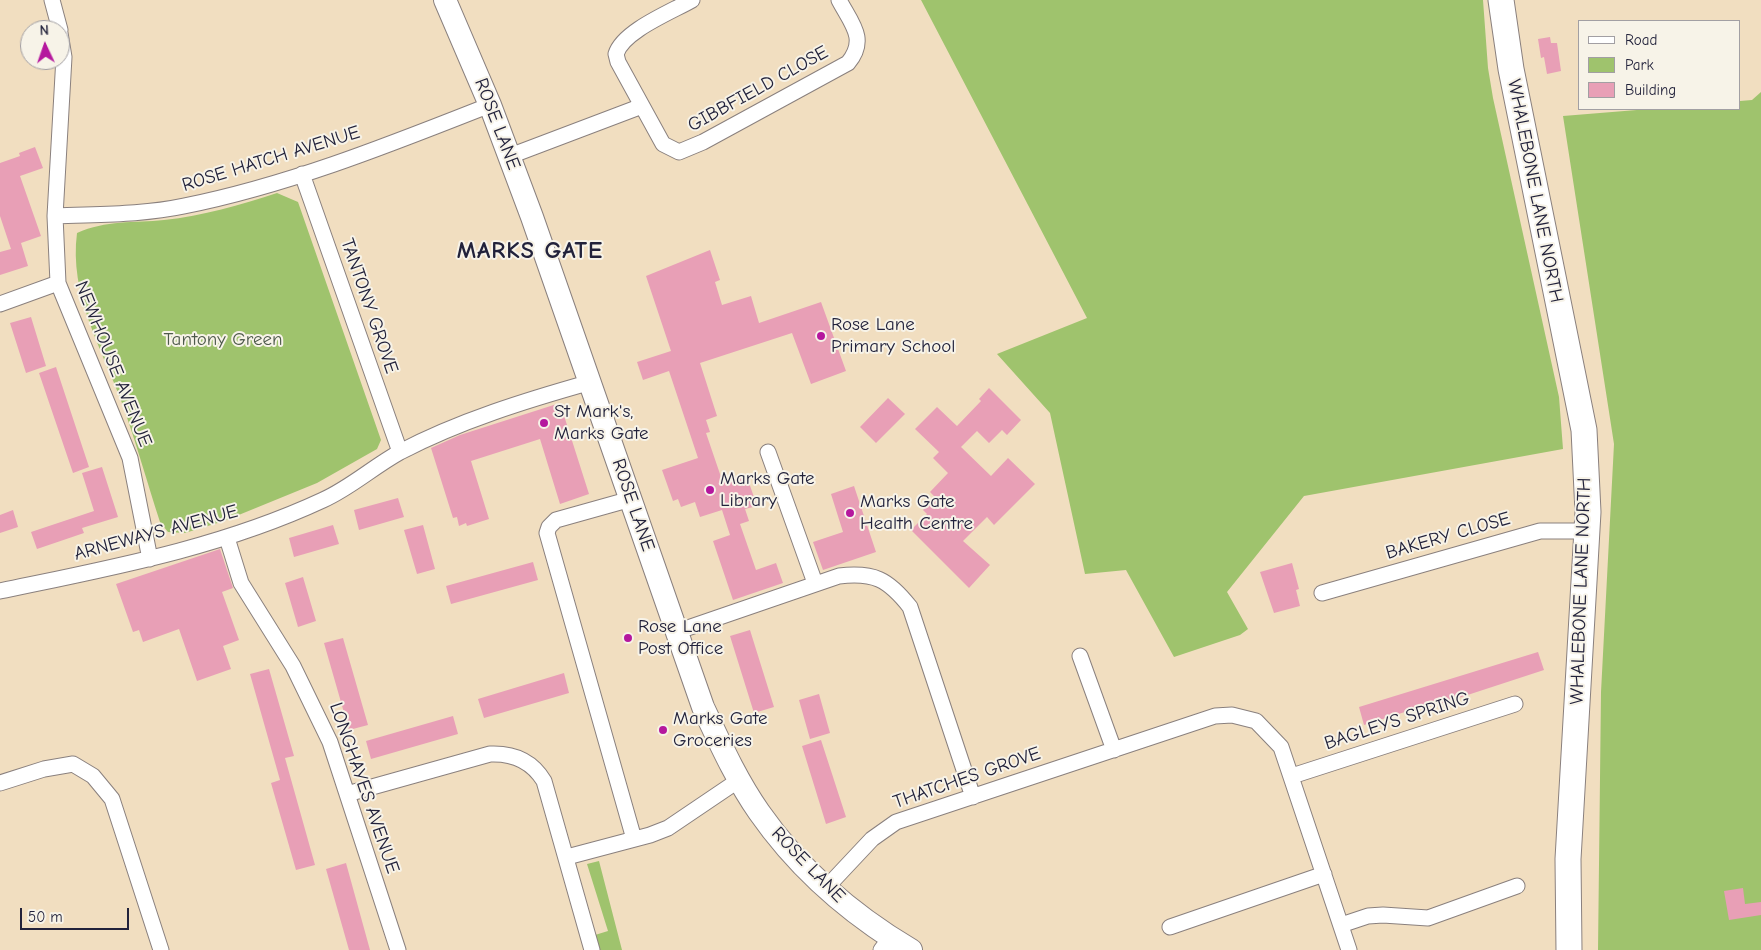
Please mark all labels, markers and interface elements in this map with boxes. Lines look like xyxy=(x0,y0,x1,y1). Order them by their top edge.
north arrow xyxy=(20,20,70,70)
legend xyxy=(1578,20,1741,110)
text: N xyxy=(39,22,49,39)
text: Road xyxy=(1625,31,1657,49)
street label: GIBBFIELD CLOSE xyxy=(684,41,832,137)
text: Park xyxy=(1625,56,1654,74)
street label: ROSE LANE xyxy=(469,75,525,173)
street label: WHALEBONE LANE NORTH xyxy=(1502,77,1568,305)
text: Building xyxy=(1625,81,1676,99)
street label: ROSE HATCH AVENUE xyxy=(179,121,363,197)
street label: TANTONY GROVE xyxy=(335,235,403,377)
district label: MARKS GATE xyxy=(455,237,605,265)
street label: NEWHOUSE AVENUE xyxy=(69,278,157,450)
place label: Rose Lane Primary School xyxy=(831,314,955,358)
park label: Tantony Green xyxy=(163,329,283,351)
marker: Rose Lane Primary School xyxy=(815,330,827,342)
place label: St Mark's, Marks Gate xyxy=(554,401,649,445)
marker: St Mark's, Marks Gate xyxy=(538,417,550,429)
street label: ROSE LANE xyxy=(607,456,659,554)
place label: Marks Gate Library xyxy=(720,468,815,512)
street label: WHALEBONE LANE NORTH xyxy=(1566,477,1596,705)
marker: Marks Gate Library xyxy=(704,484,716,496)
place label: Marks Gate Health Centre xyxy=(860,491,973,535)
street label: ARNEWAYS AVENUE xyxy=(72,500,240,566)
marker: Marks Gate Health Centre xyxy=(844,507,856,519)
street label: BAKERY CLOSE xyxy=(1383,507,1513,565)
place label: Rose Lane Post Office xyxy=(638,616,723,660)
marker: Rose Lane Post Office xyxy=(622,632,634,644)
street label: BAGLEYS SPRING xyxy=(1321,687,1473,755)
street label: LONGHAYES AVENUE xyxy=(324,699,404,877)
place label: Marks Gate Groceries xyxy=(673,708,768,752)
marker: Marks Gate Groceries xyxy=(657,724,669,736)
street label: THATCHES GROVE xyxy=(890,742,1044,814)
street label: ROSE LANE xyxy=(766,822,850,908)
scale bar xyxy=(22,898,131,930)
text: 50 m xyxy=(28,908,63,926)

